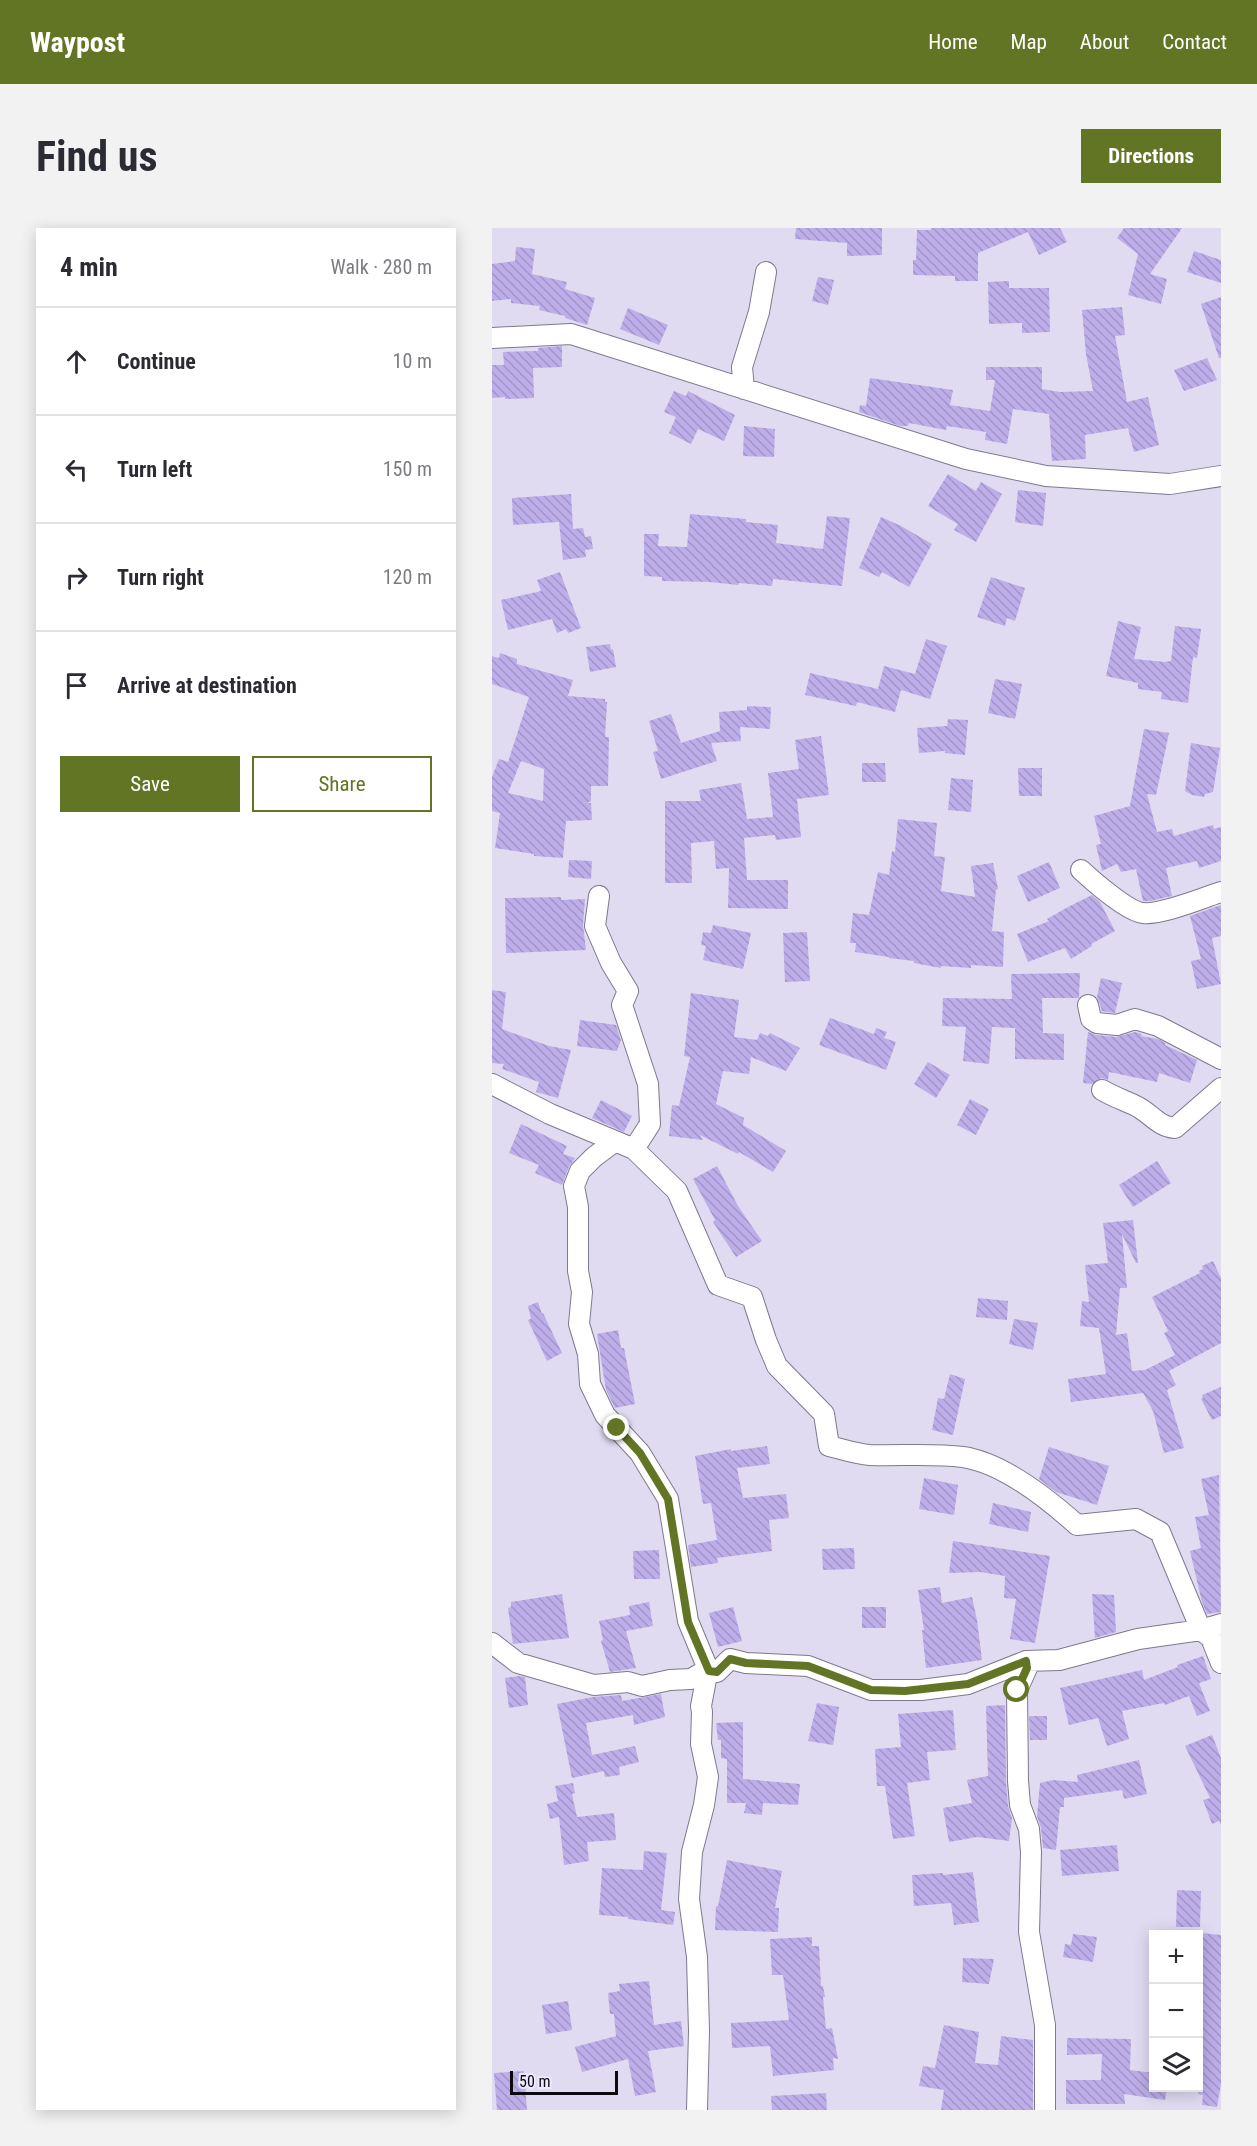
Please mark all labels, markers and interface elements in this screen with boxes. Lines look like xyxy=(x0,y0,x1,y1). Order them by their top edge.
text: Waypost xyxy=(30,26,125,59)
text: Home xyxy=(928,30,978,54)
text: Map xyxy=(1011,30,1047,54)
text: About xyxy=(1080,30,1129,54)
text: Contact xyxy=(1162,30,1227,54)
button: Directions xyxy=(1081,129,1221,183)
text: Find us xyxy=(36,132,157,181)
text: 4 min xyxy=(60,252,118,282)
text: Walk · 280 m xyxy=(331,255,432,279)
icon: ahead xyxy=(60,345,93,378)
text: Continue xyxy=(117,349,196,374)
text: 10 m xyxy=(393,349,432,373)
icon: left xyxy=(60,453,93,486)
text: Turn left xyxy=(117,457,192,482)
text: 150 m xyxy=(383,457,432,481)
icon: right xyxy=(60,561,93,594)
text: Turn right xyxy=(117,565,204,590)
text: 120 m xyxy=(383,565,432,589)
icon: arrive xyxy=(60,669,93,702)
text: Arrive at destination xyxy=(117,673,297,698)
button: Save xyxy=(60,756,240,812)
button: Share xyxy=(252,756,432,812)
route end xyxy=(603,1414,629,1440)
route start xyxy=(1003,1676,1029,1702)
map controls xyxy=(1149,1930,1203,2092)
button: + xyxy=(1149,1930,1203,1984)
button: − xyxy=(1149,1984,1203,2038)
button: layers xyxy=(1149,2038,1203,2092)
scale bar xyxy=(510,2068,618,2096)
text: 50 m xyxy=(519,2072,551,2091)

